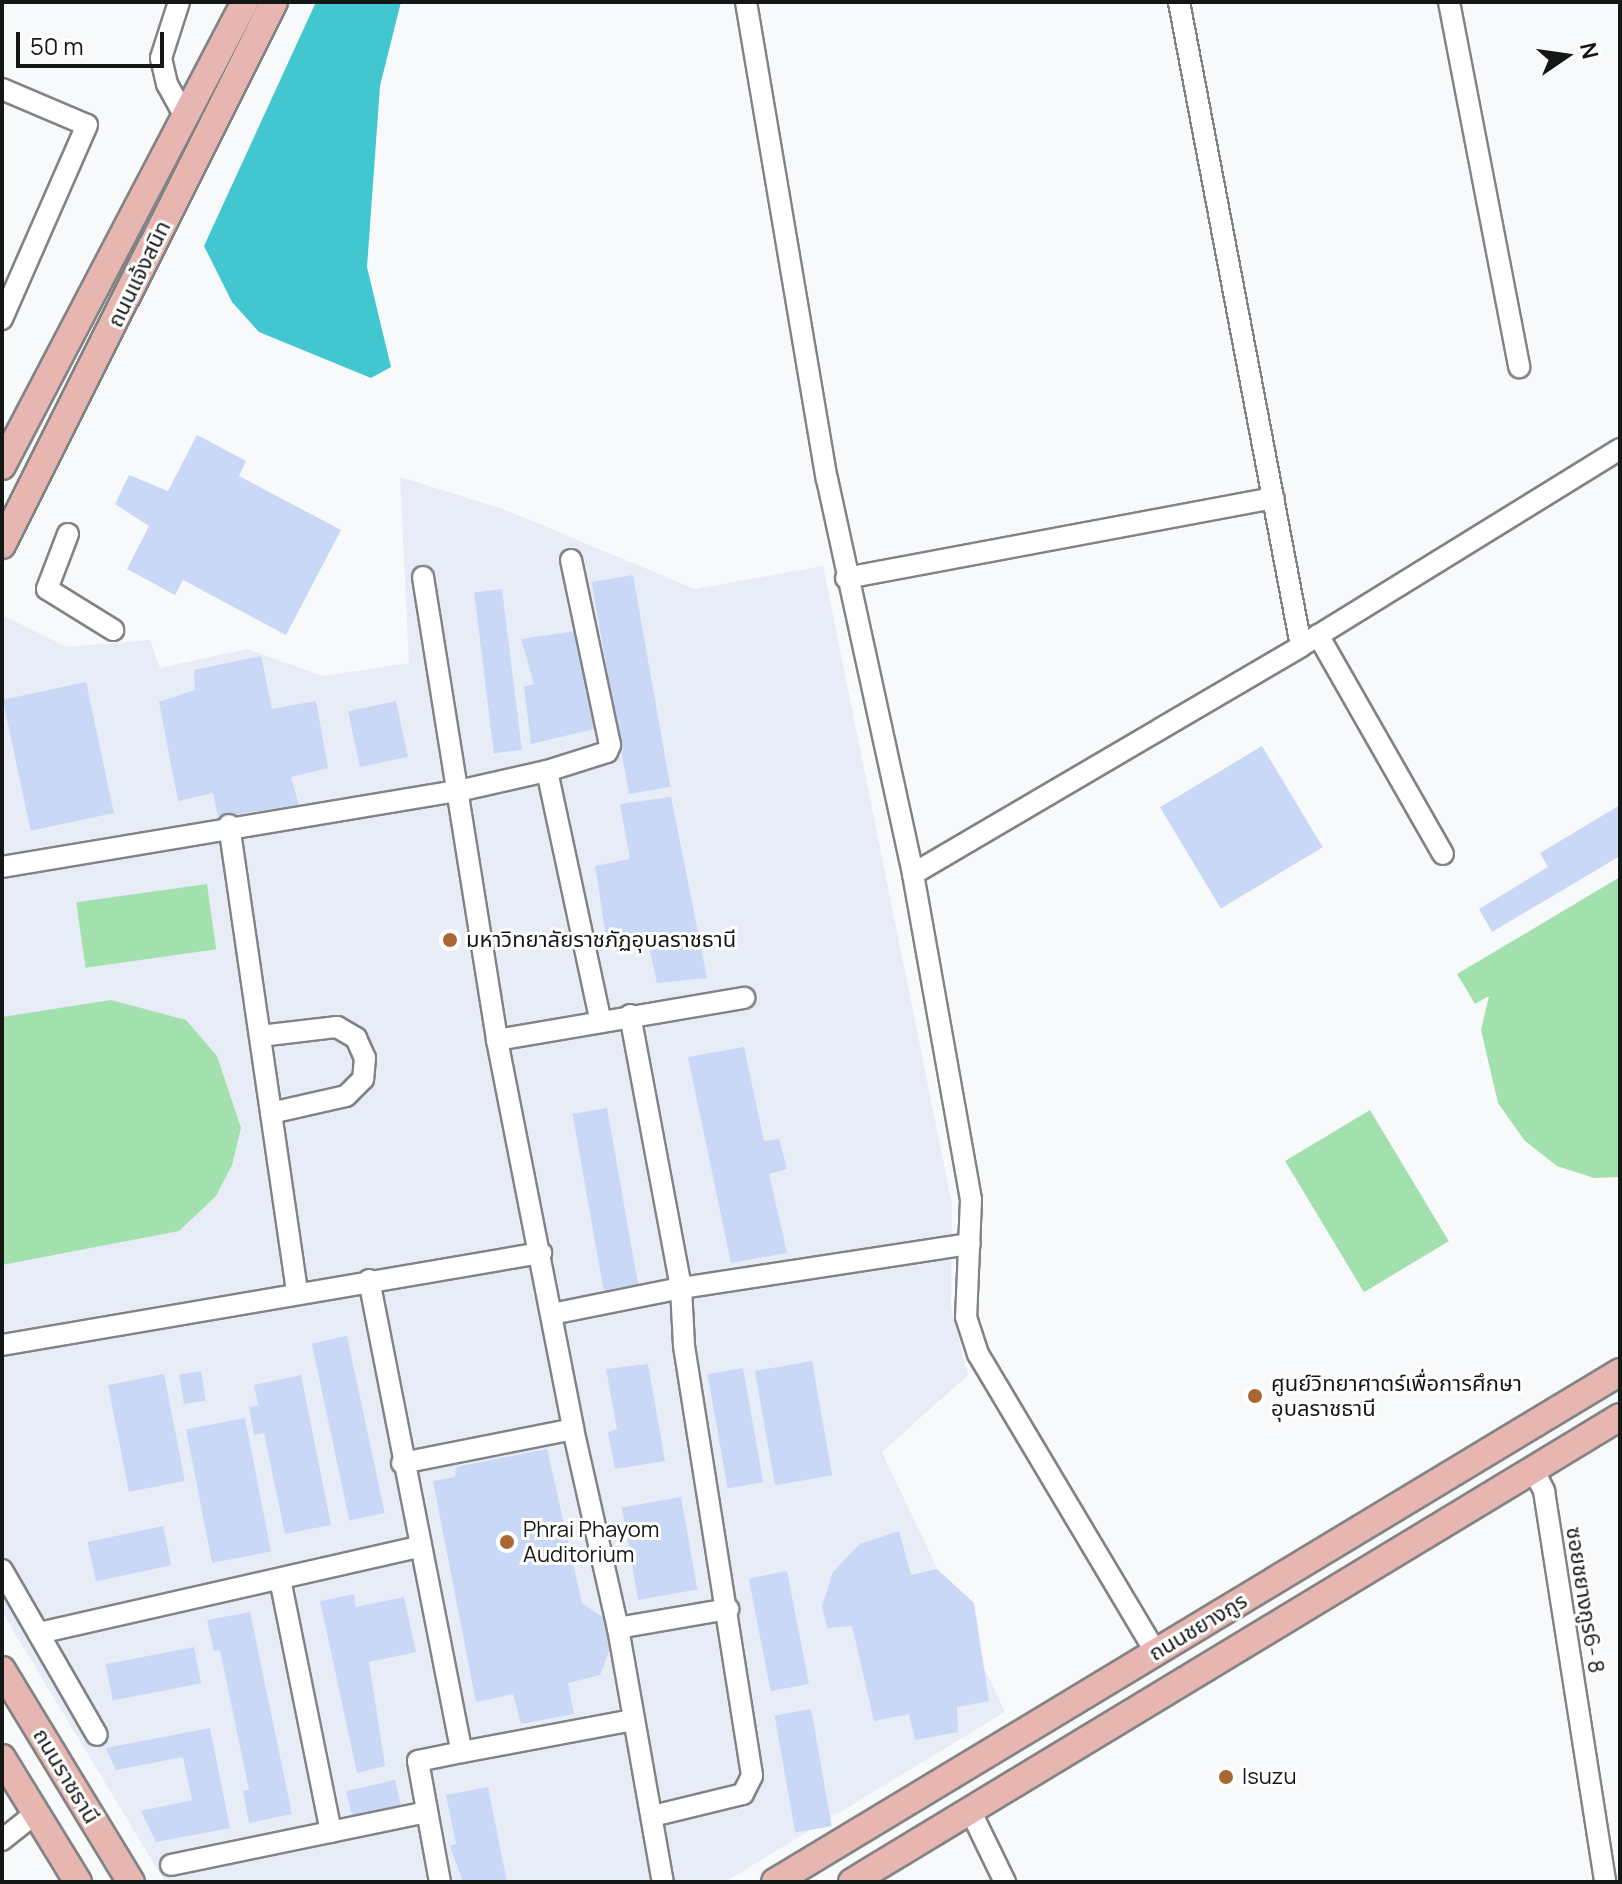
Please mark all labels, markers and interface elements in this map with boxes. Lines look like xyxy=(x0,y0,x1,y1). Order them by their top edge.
scale bar xyxy=(20,16,168,66)
north arrow xyxy=(1526,16,1606,96)
text: 50 m xyxy=(30,29,84,62)
text: N xyxy=(1573,40,1606,62)
street label: ถนนแจ้งสนิท xyxy=(102,217,176,331)
place label: มหาวิทยาลัยราชภัฏอุบลราชธานี xyxy=(466,927,736,953)
marker: มหาวิทยาลัยราชภัฏอุบลราชธานี xyxy=(441,931,459,949)
place label: ศูนย์วิทยาศาตร์เพื่อการศึกษา อุบลราชธานี xyxy=(1271,1370,1522,1422)
marker: ศูนย์วิทยาศาตร์เพื่อการศึกษา อุบลราชธานี xyxy=(1246,1387,1264,1405)
place label: Phrai Phayom Auditorium xyxy=(523,1516,659,1568)
street label: ซอยชยางกูร6- 8 xyxy=(1560,1525,1610,1675)
marker: Phrai Phayom Auditorium xyxy=(498,1533,516,1551)
street label: ถนนชยางกูร xyxy=(1144,1587,1252,1667)
street label: ถนนราชธานี xyxy=(27,1724,105,1828)
place label: Isuzu xyxy=(1242,1764,1296,1790)
marker: Isuzu xyxy=(1217,1768,1235,1786)

